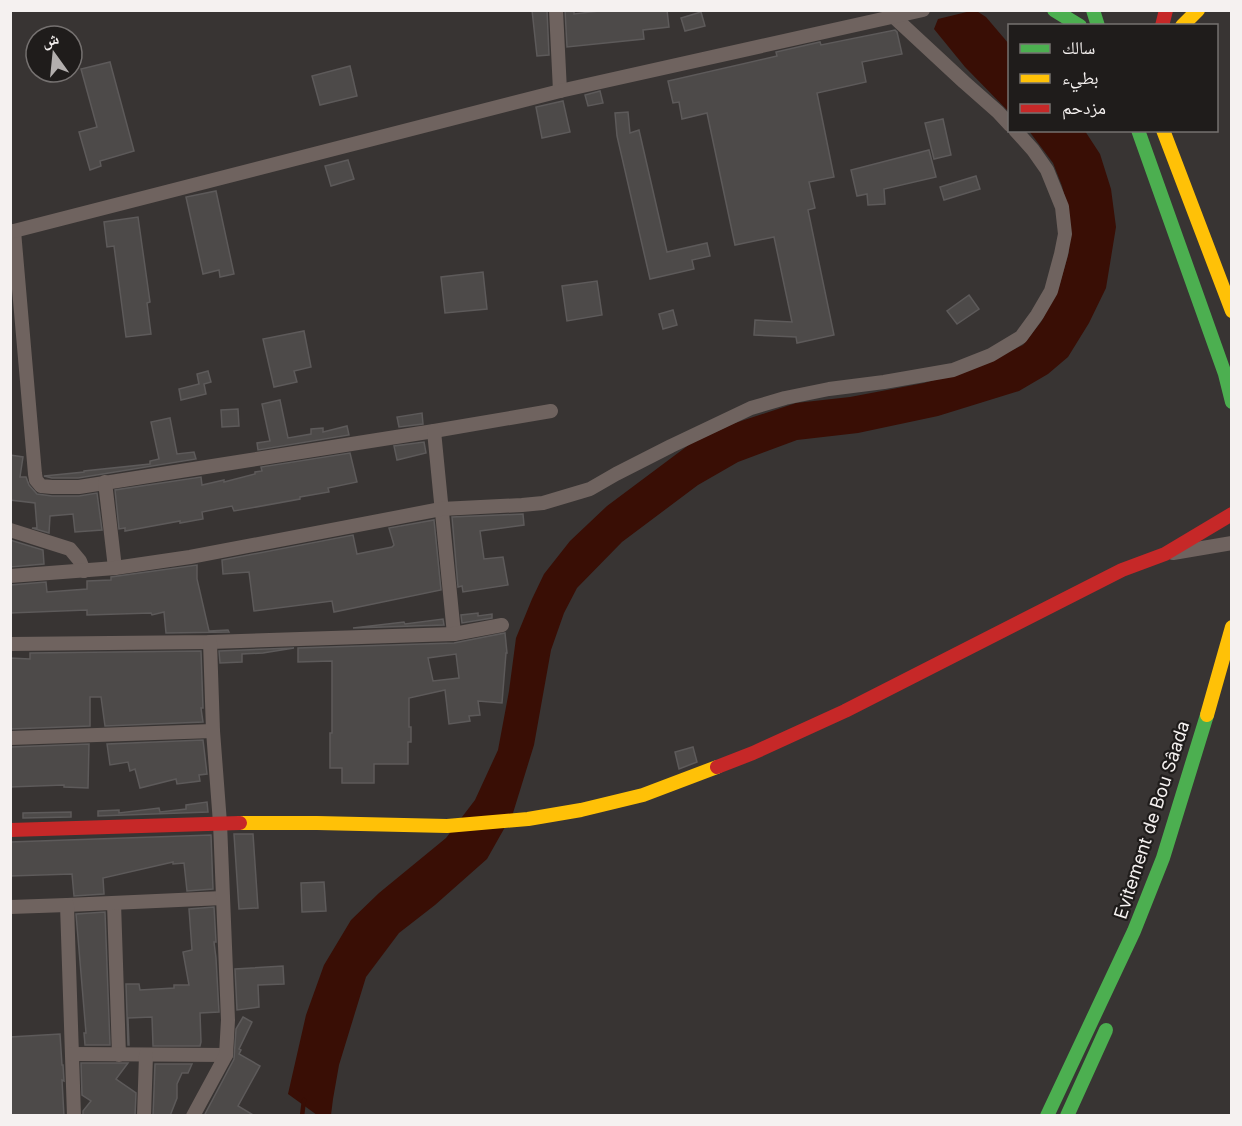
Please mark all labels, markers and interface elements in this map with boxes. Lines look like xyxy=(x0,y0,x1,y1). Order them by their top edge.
north arrow xyxy=(24,24,84,84)
legend xyxy=(1008,24,1218,132)
text: ش xyxy=(39,28,61,51)
text: سالك xyxy=(1062,37,1095,58)
text: بطيء xyxy=(1062,67,1099,93)
text: مزدحم xyxy=(1062,97,1106,120)
street label: Evitement de Bou Sâada xyxy=(1110,718,1194,922)

